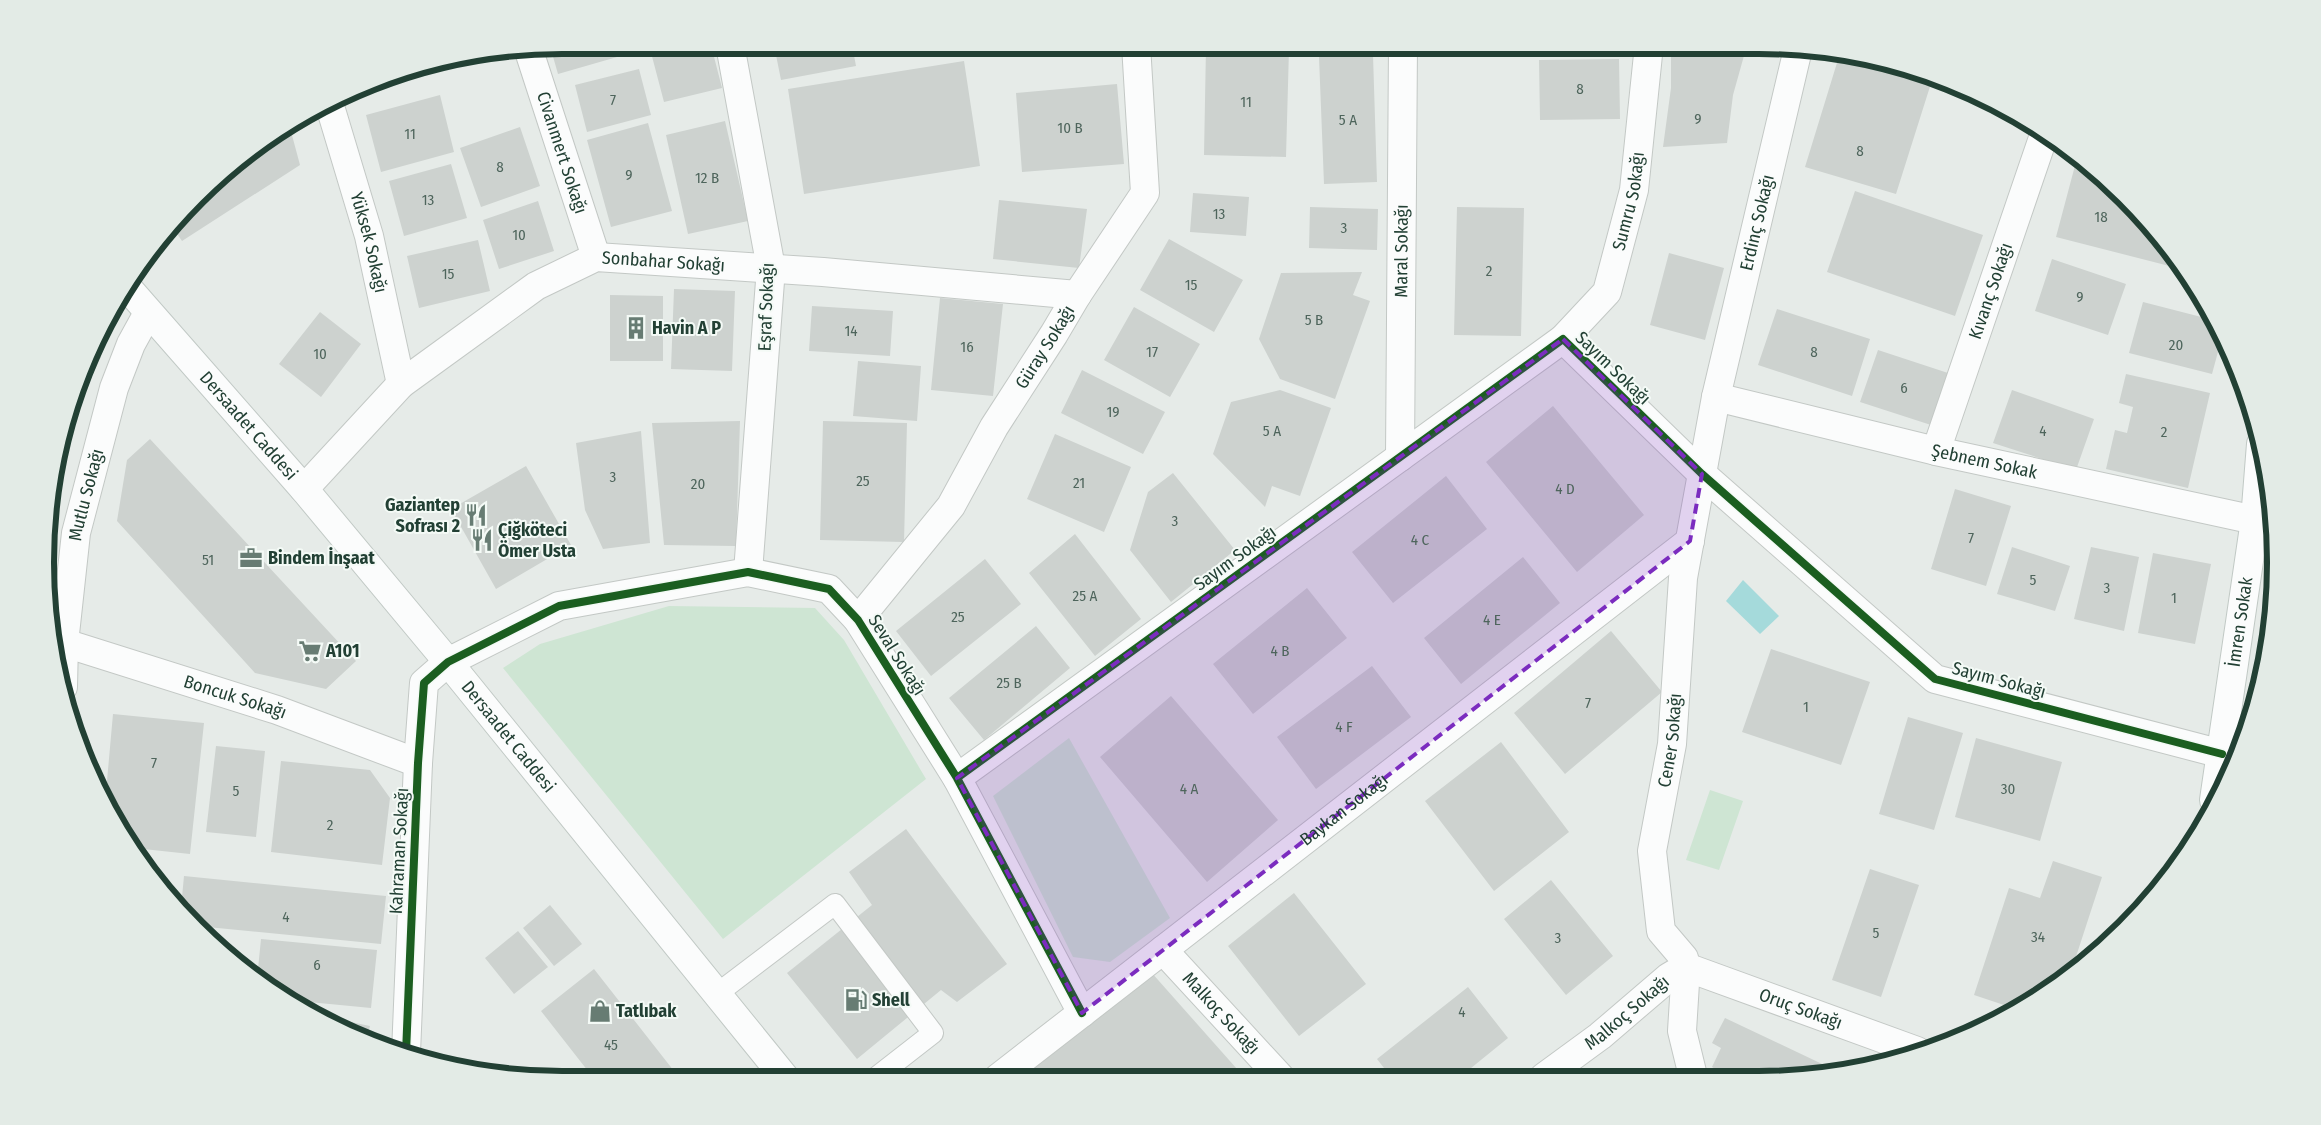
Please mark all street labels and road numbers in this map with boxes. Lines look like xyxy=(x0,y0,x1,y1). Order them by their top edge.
street label: Civanmert Sokağı xyxy=(532,89,592,216)
street label: Sumru Sokağı xyxy=(1607,151,1649,253)
street label: Erdinç Sokağı xyxy=(1735,172,1779,273)
street label: Yüksek Sokağı xyxy=(345,189,392,295)
street label: Maral Sokağı xyxy=(1390,204,1413,298)
street label: Kıvanç Sokağı xyxy=(1964,240,2017,342)
street label: Sonbahar Sokağı xyxy=(601,246,726,276)
street label: Eşraf Sokağı xyxy=(753,262,779,352)
street label: Güray Sokağı xyxy=(1011,301,1079,393)
street label: Sayım Sokağı xyxy=(1571,327,1655,409)
street label: Dersaadet Caddesi xyxy=(195,367,302,485)
street label: Şebnem Sokak xyxy=(1929,439,2040,484)
street label: Mutlu Sokağı xyxy=(64,446,109,542)
street label: Sayım Sokağı xyxy=(1190,521,1280,595)
street label: İmren Sokak xyxy=(2223,575,2258,668)
street label: Seval Sokağı xyxy=(863,610,931,700)
street label: Sayım Sokağı xyxy=(1950,657,2048,703)
street label: Boncuk Sokağı xyxy=(181,670,290,724)
street label: Dersaadet Caddesi xyxy=(457,676,560,797)
street label: Cener Sokağı xyxy=(1653,692,1686,789)
street label: Baykan Sokağı xyxy=(1296,768,1392,850)
street label: Kahraman Sokağı xyxy=(385,787,413,915)
street label: Malkoç Sokağı xyxy=(1178,968,1265,1059)
street label: Malkoç Sokağı xyxy=(1580,971,1674,1055)
street label: Oruç Sokağı xyxy=(1756,983,1845,1034)

